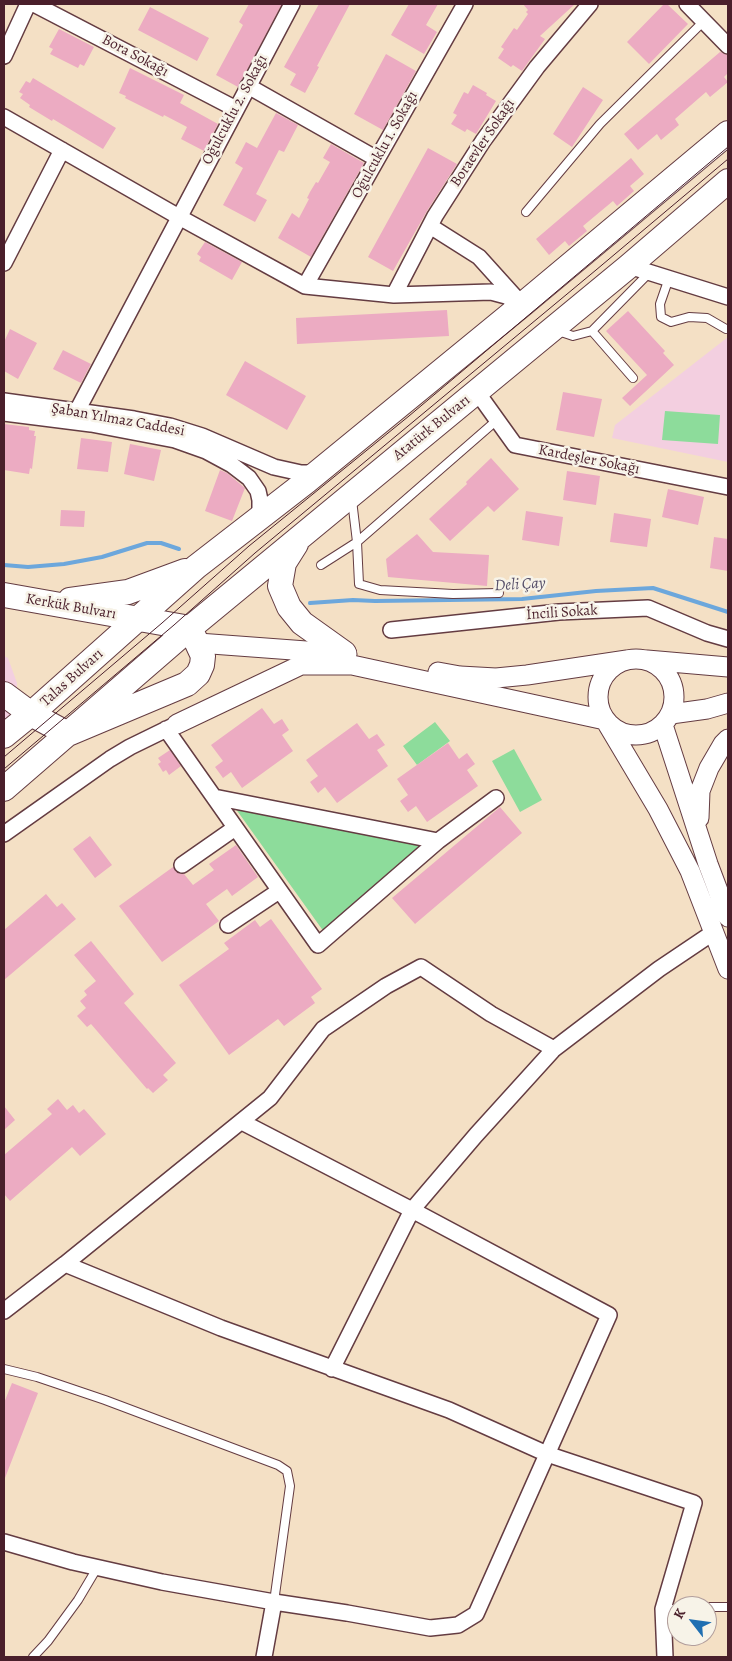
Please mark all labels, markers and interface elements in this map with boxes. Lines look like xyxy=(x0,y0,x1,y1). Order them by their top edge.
street label: Bora Sokağı xyxy=(99,31,171,81)
street label: Oğulcuklu 2. Sokağı xyxy=(198,52,272,168)
street label: Oğulcuklu 1. Sokağı xyxy=(348,88,422,202)
street label: Boraevler Sokağı xyxy=(447,96,519,190)
street label: Atatürk Bulvarı xyxy=(390,391,474,465)
street label: Şaban Yılmaz Caddesi xyxy=(50,399,186,441)
street label: Kardeşler Sokağı xyxy=(537,441,641,479)
water label: Deli Çay xyxy=(494,574,546,596)
street label: Kerkük Bulvarı xyxy=(24,590,118,624)
street label: İncili Sokak xyxy=(526,602,598,624)
street label: Talas Bulvarı xyxy=(37,645,107,711)
north arrow xyxy=(667,1596,717,1646)
text: K xyxy=(669,1605,690,1622)

